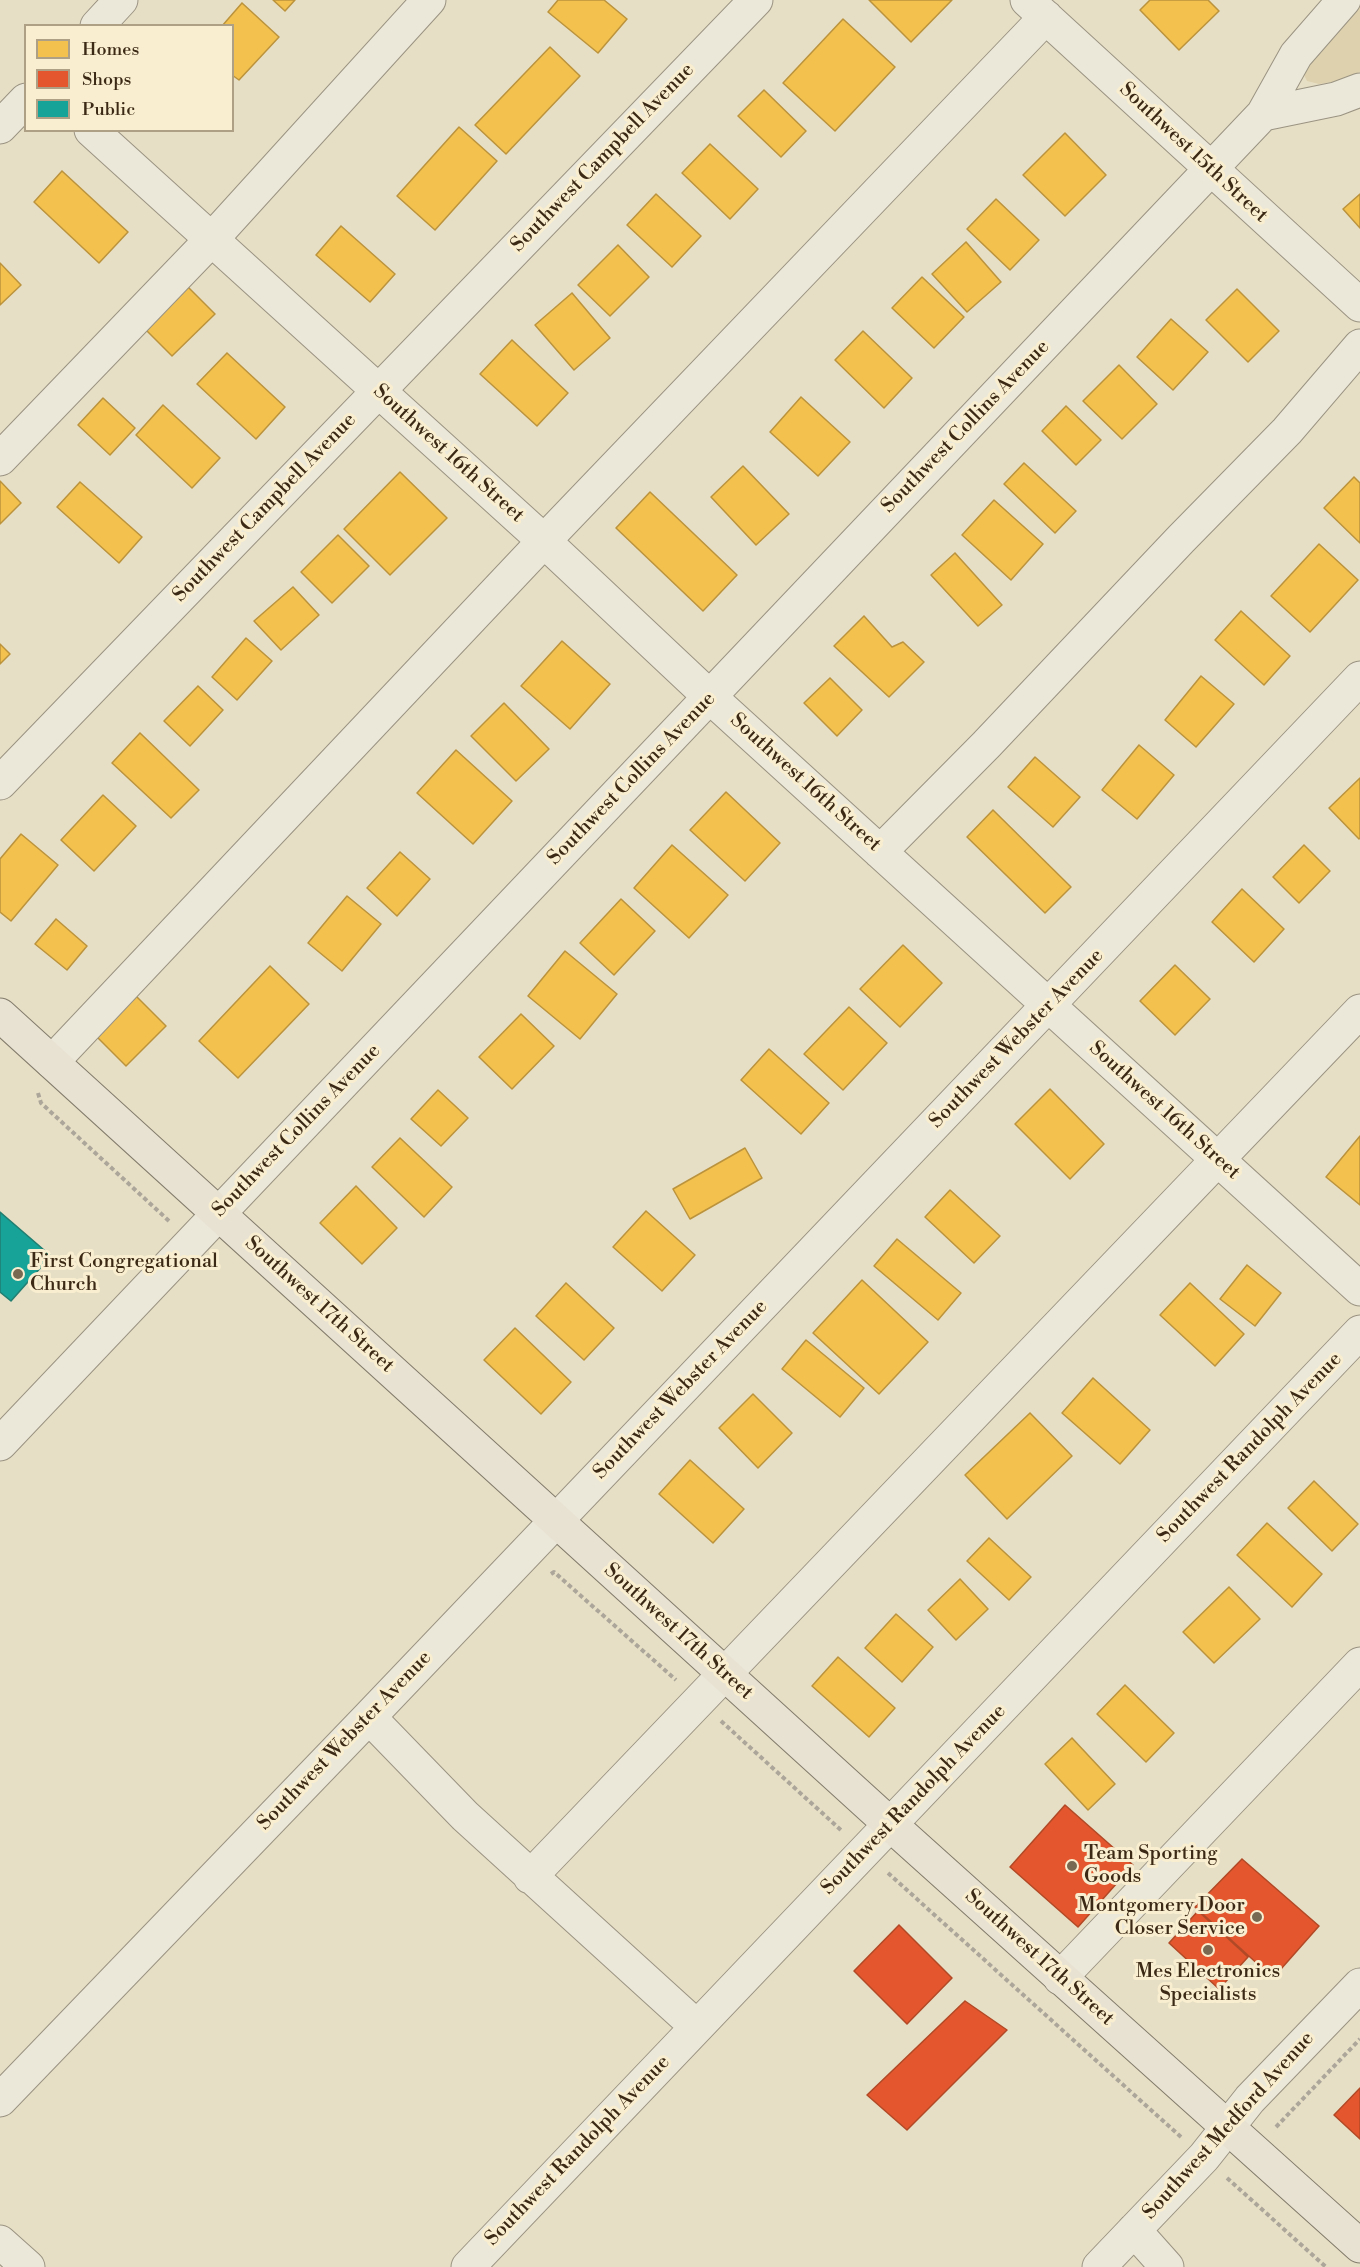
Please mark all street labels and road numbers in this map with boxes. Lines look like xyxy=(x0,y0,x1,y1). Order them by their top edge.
street label: Southwest Campbell Avenue xyxy=(506,59,700,257)
street label: Southwest 15th Street xyxy=(1114,78,1272,228)
street label: Southwest Collins Avenue xyxy=(877,335,1055,519)
street label: Southwest 16th Street xyxy=(368,380,528,528)
street label: Southwest Campbell Avenue xyxy=(168,409,362,607)
street label: Southwest Collins Avenue xyxy=(543,687,721,871)
street label: Southwest 16th Street xyxy=(725,709,885,857)
street label: Southwest Webster Avenue xyxy=(925,944,1109,1134)
street label: Southwest 16th Street xyxy=(1084,1037,1244,1185)
street label: Southwest Collins Avenue xyxy=(208,1039,386,1223)
street label: Southwest 17th Street xyxy=(239,1232,399,1378)
street label: Southwest Webster Avenue xyxy=(589,1295,773,1485)
street label: Southwest Randolph Avenue xyxy=(1153,1348,1347,1548)
street label: Southwest 17th Street xyxy=(598,1559,758,1705)
street label: Southwest Webster Avenue xyxy=(253,1646,437,1836)
street label: Southwest Randolph Avenue xyxy=(817,1700,1011,1900)
street label: Southwest 17th Street xyxy=(959,1885,1119,2031)
street label: Southwest Medford Avenue xyxy=(1138,2027,1320,2225)
street label: Southwest Randolph Avenue xyxy=(481,2051,675,2251)

